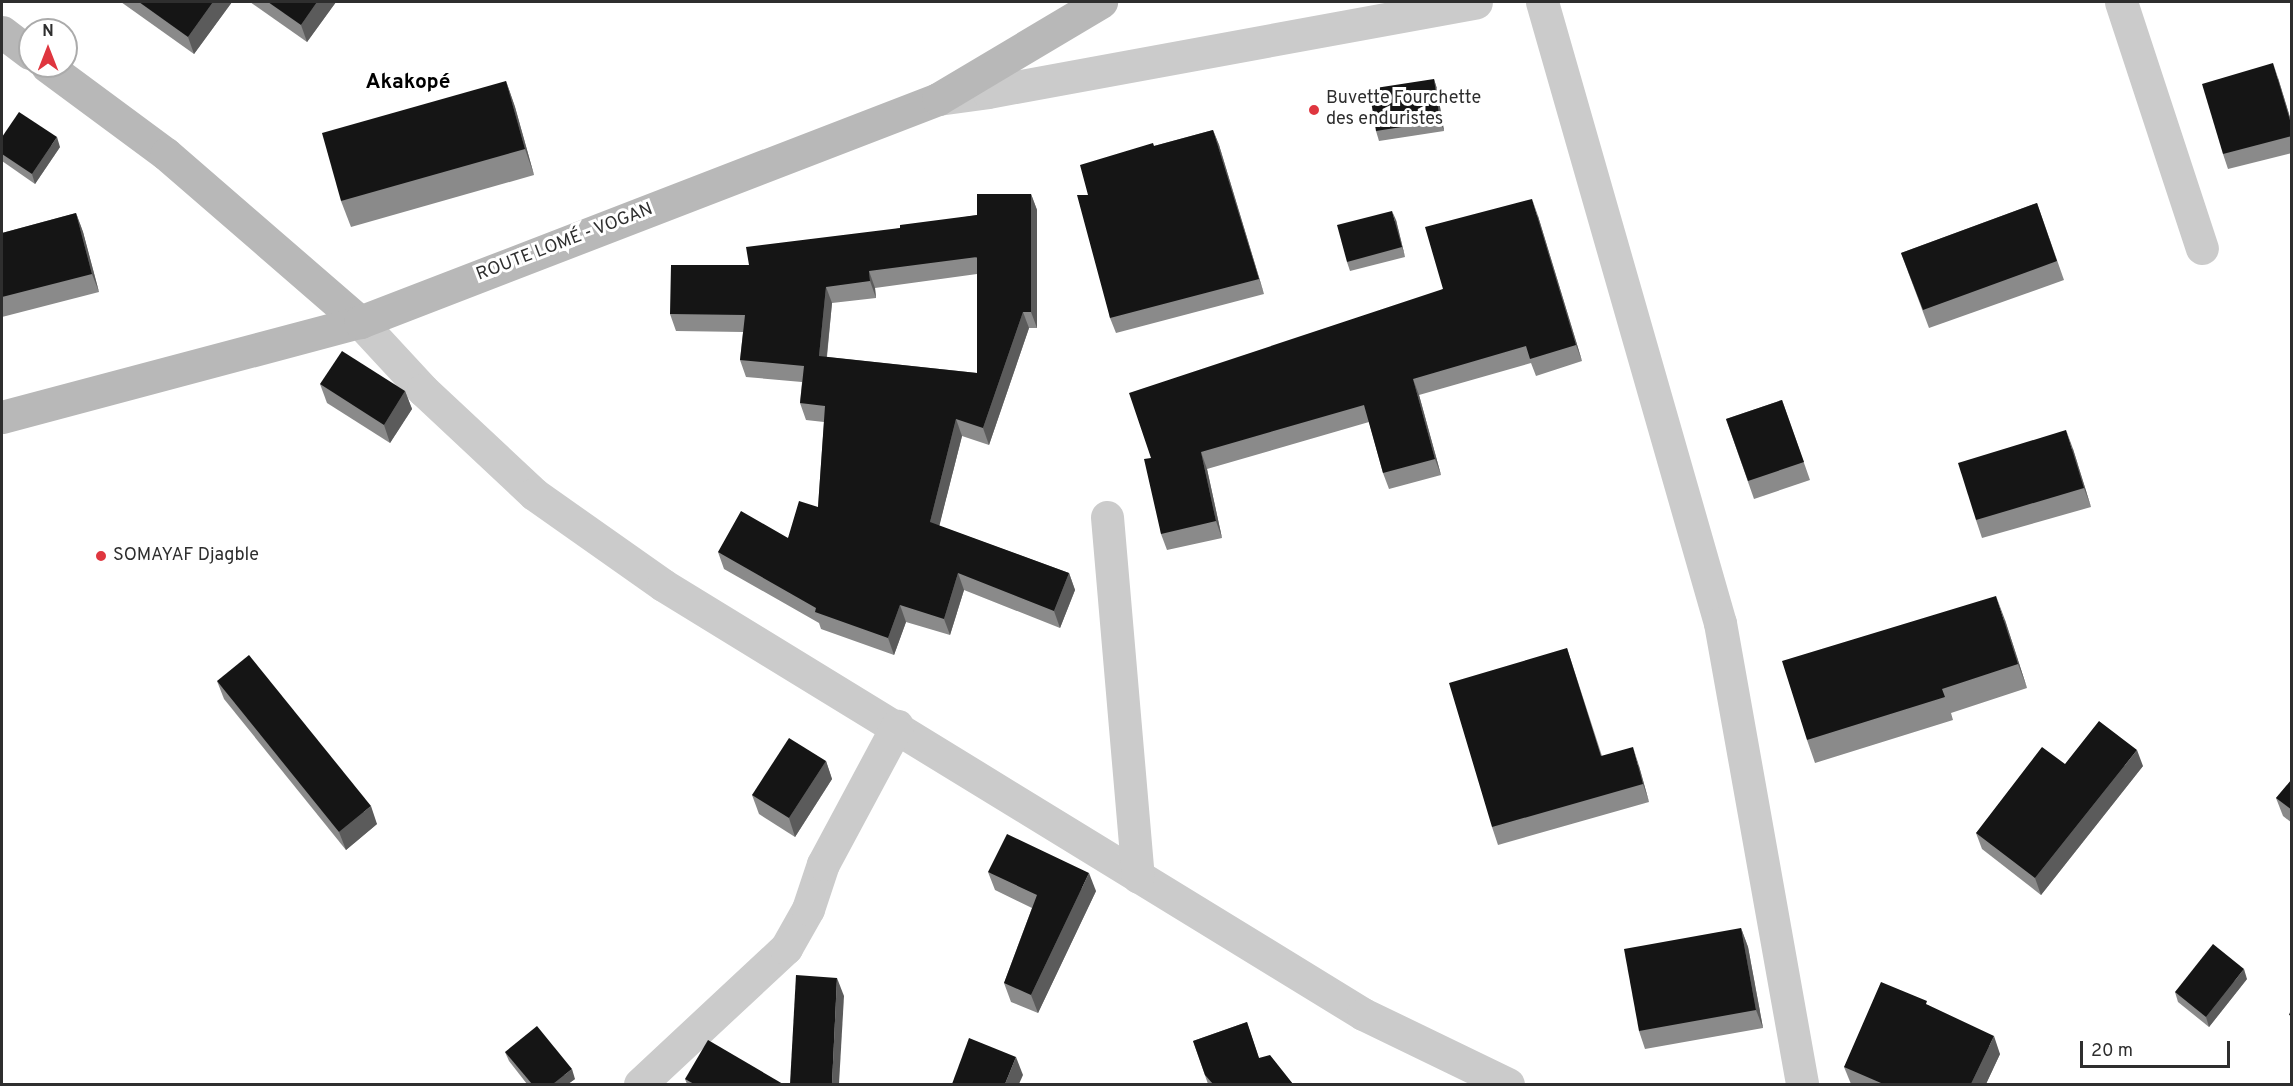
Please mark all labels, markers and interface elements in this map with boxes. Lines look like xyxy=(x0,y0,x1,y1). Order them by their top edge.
north arrow xyxy=(18,18,78,78)
text: N xyxy=(42,22,54,42)
district label: Akakopé xyxy=(365,70,451,96)
place label: Buvette Fourchette des enduristes xyxy=(1326,89,1481,132)
marker: Buvette Fourchette des enduristes xyxy=(1307,103,1321,117)
street label: ROUTE LOMÉ - VOGAN xyxy=(473,199,657,287)
place label: SOMAYAF Djagble xyxy=(113,545,259,567)
marker: SOMAYAF Djagble xyxy=(94,549,108,563)
scale bar xyxy=(2083,1029,2233,1067)
text: 20 m xyxy=(2091,1040,2133,1063)

